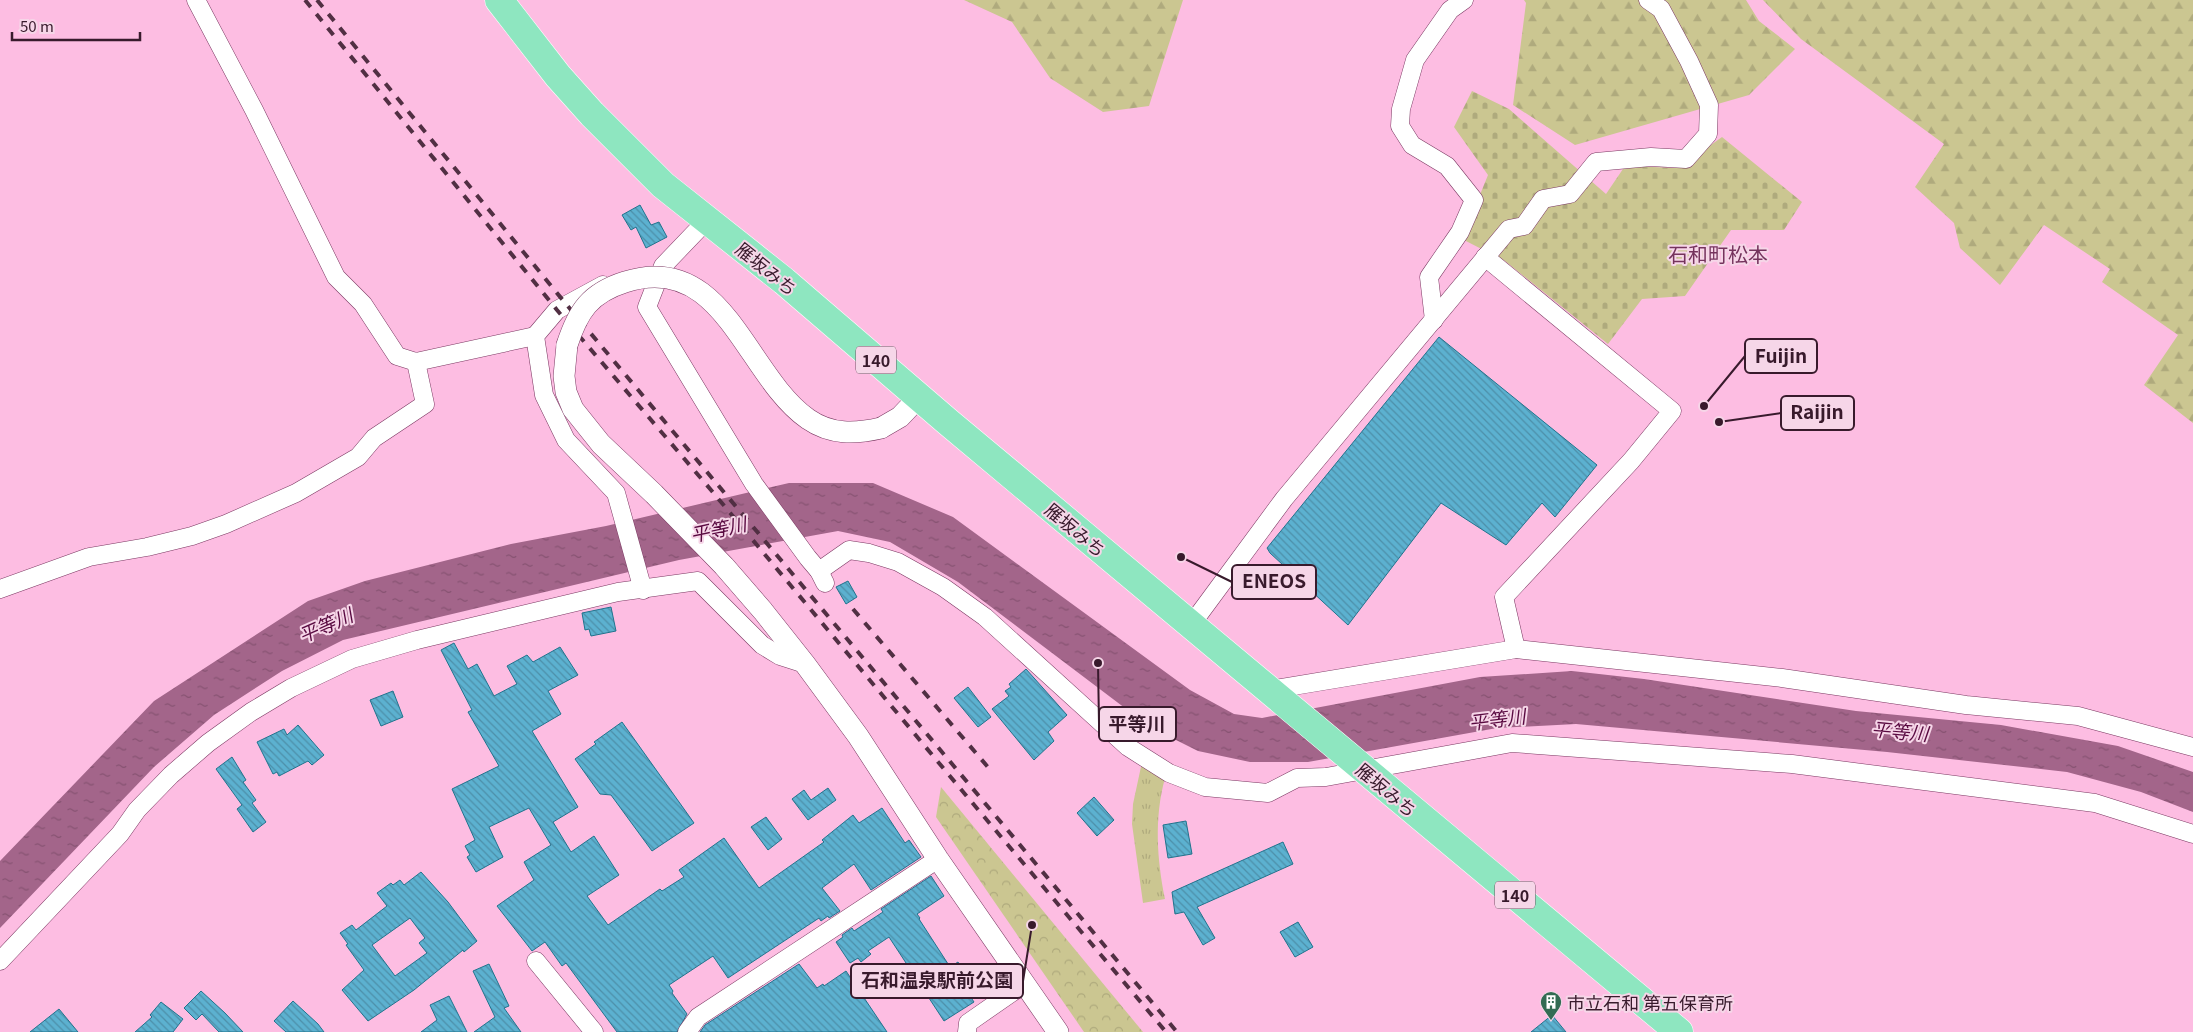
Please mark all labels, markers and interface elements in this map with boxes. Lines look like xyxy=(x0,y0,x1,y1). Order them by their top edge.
scale bar xyxy=(12,10,140,42)
text: 50 m xyxy=(20,15,54,36)
street label: 雁坂みち xyxy=(731,235,803,301)
district label: 石和町松本 xyxy=(1668,239,1768,268)
callout: Fuijin xyxy=(1745,339,1817,373)
text: Fuijin xyxy=(1755,341,1807,368)
road number: 140 xyxy=(856,346,896,374)
callout: Raijin xyxy=(1781,396,1854,430)
text: Raijin xyxy=(1790,397,1844,424)
street label: 雁坂みち xyxy=(1040,496,1112,562)
water label: 平等川 xyxy=(687,508,751,547)
callout: ENEOS xyxy=(1232,565,1316,599)
text: ENEOS xyxy=(1242,566,1306,593)
water label: 平等川 xyxy=(293,599,358,648)
water label: 平等川 xyxy=(1467,701,1529,735)
callout: 平等川 xyxy=(1099,707,1176,741)
text: 平等川 xyxy=(1108,709,1166,736)
water label: 平等川 xyxy=(1870,714,1932,746)
street label: 雁坂みち xyxy=(1351,756,1423,822)
road number: 140 xyxy=(1495,882,1535,908)
callout: 石和温泉駅前公園 xyxy=(851,964,1023,998)
text: 石和温泉駅前公園 xyxy=(861,965,1013,992)
place label: 市立石和 第五保育所 xyxy=(1567,989,1733,1015)
building icon: 市立石和 第五保育所 xyxy=(1539,990,1563,1021)

